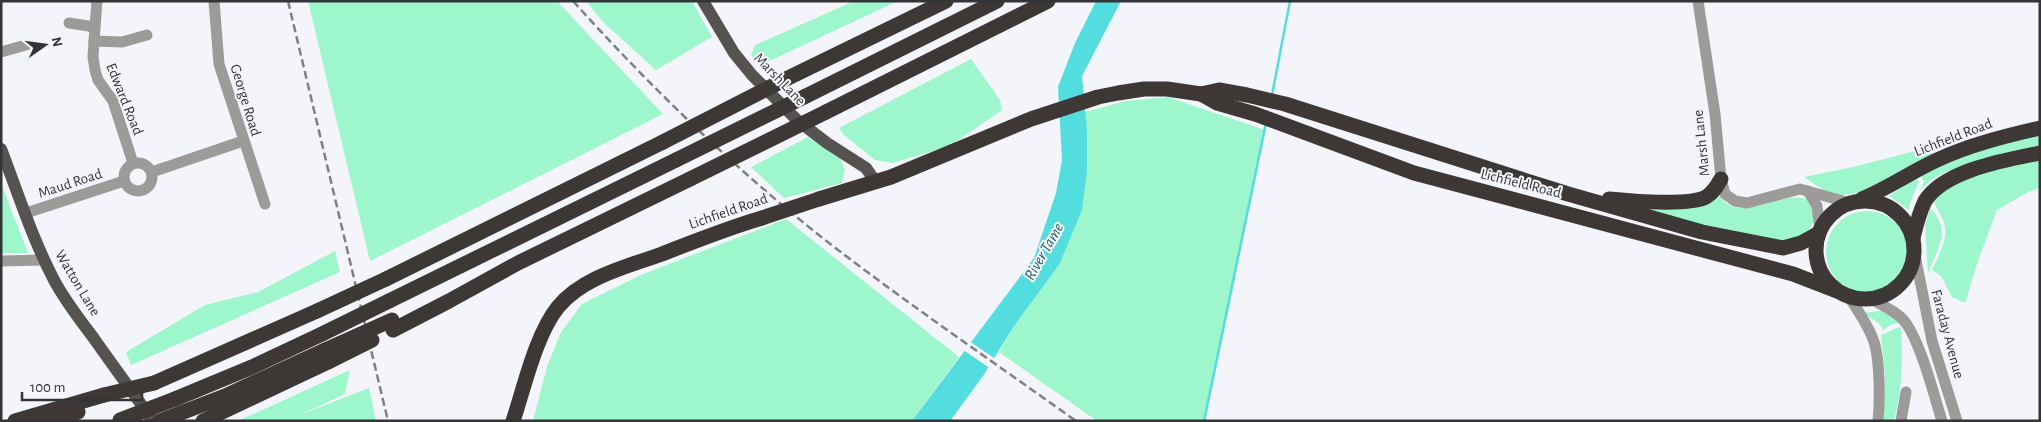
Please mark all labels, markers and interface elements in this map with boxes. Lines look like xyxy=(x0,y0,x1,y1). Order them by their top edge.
north arrow xyxy=(20,20,70,70)
text: N xyxy=(49,36,65,49)
street label: Marsh Lane xyxy=(751,50,808,109)
street label: Edward Road xyxy=(103,61,146,138)
street label: George Road xyxy=(227,62,264,138)
street label: Marsh Lane xyxy=(1691,109,1712,177)
street label: Lichfield Road xyxy=(1912,116,1995,159)
street label: Maud Road xyxy=(36,166,104,201)
street label: Lichfield Road xyxy=(1479,166,1563,201)
street label: Lichfield Road xyxy=(687,191,770,232)
water label: River Tame xyxy=(1021,220,1066,283)
street label: Watton Lane xyxy=(52,248,103,319)
street label: Faraday Avenue xyxy=(1928,288,1967,380)
scale bar xyxy=(22,370,142,402)
text: 100 m xyxy=(30,380,65,395)

